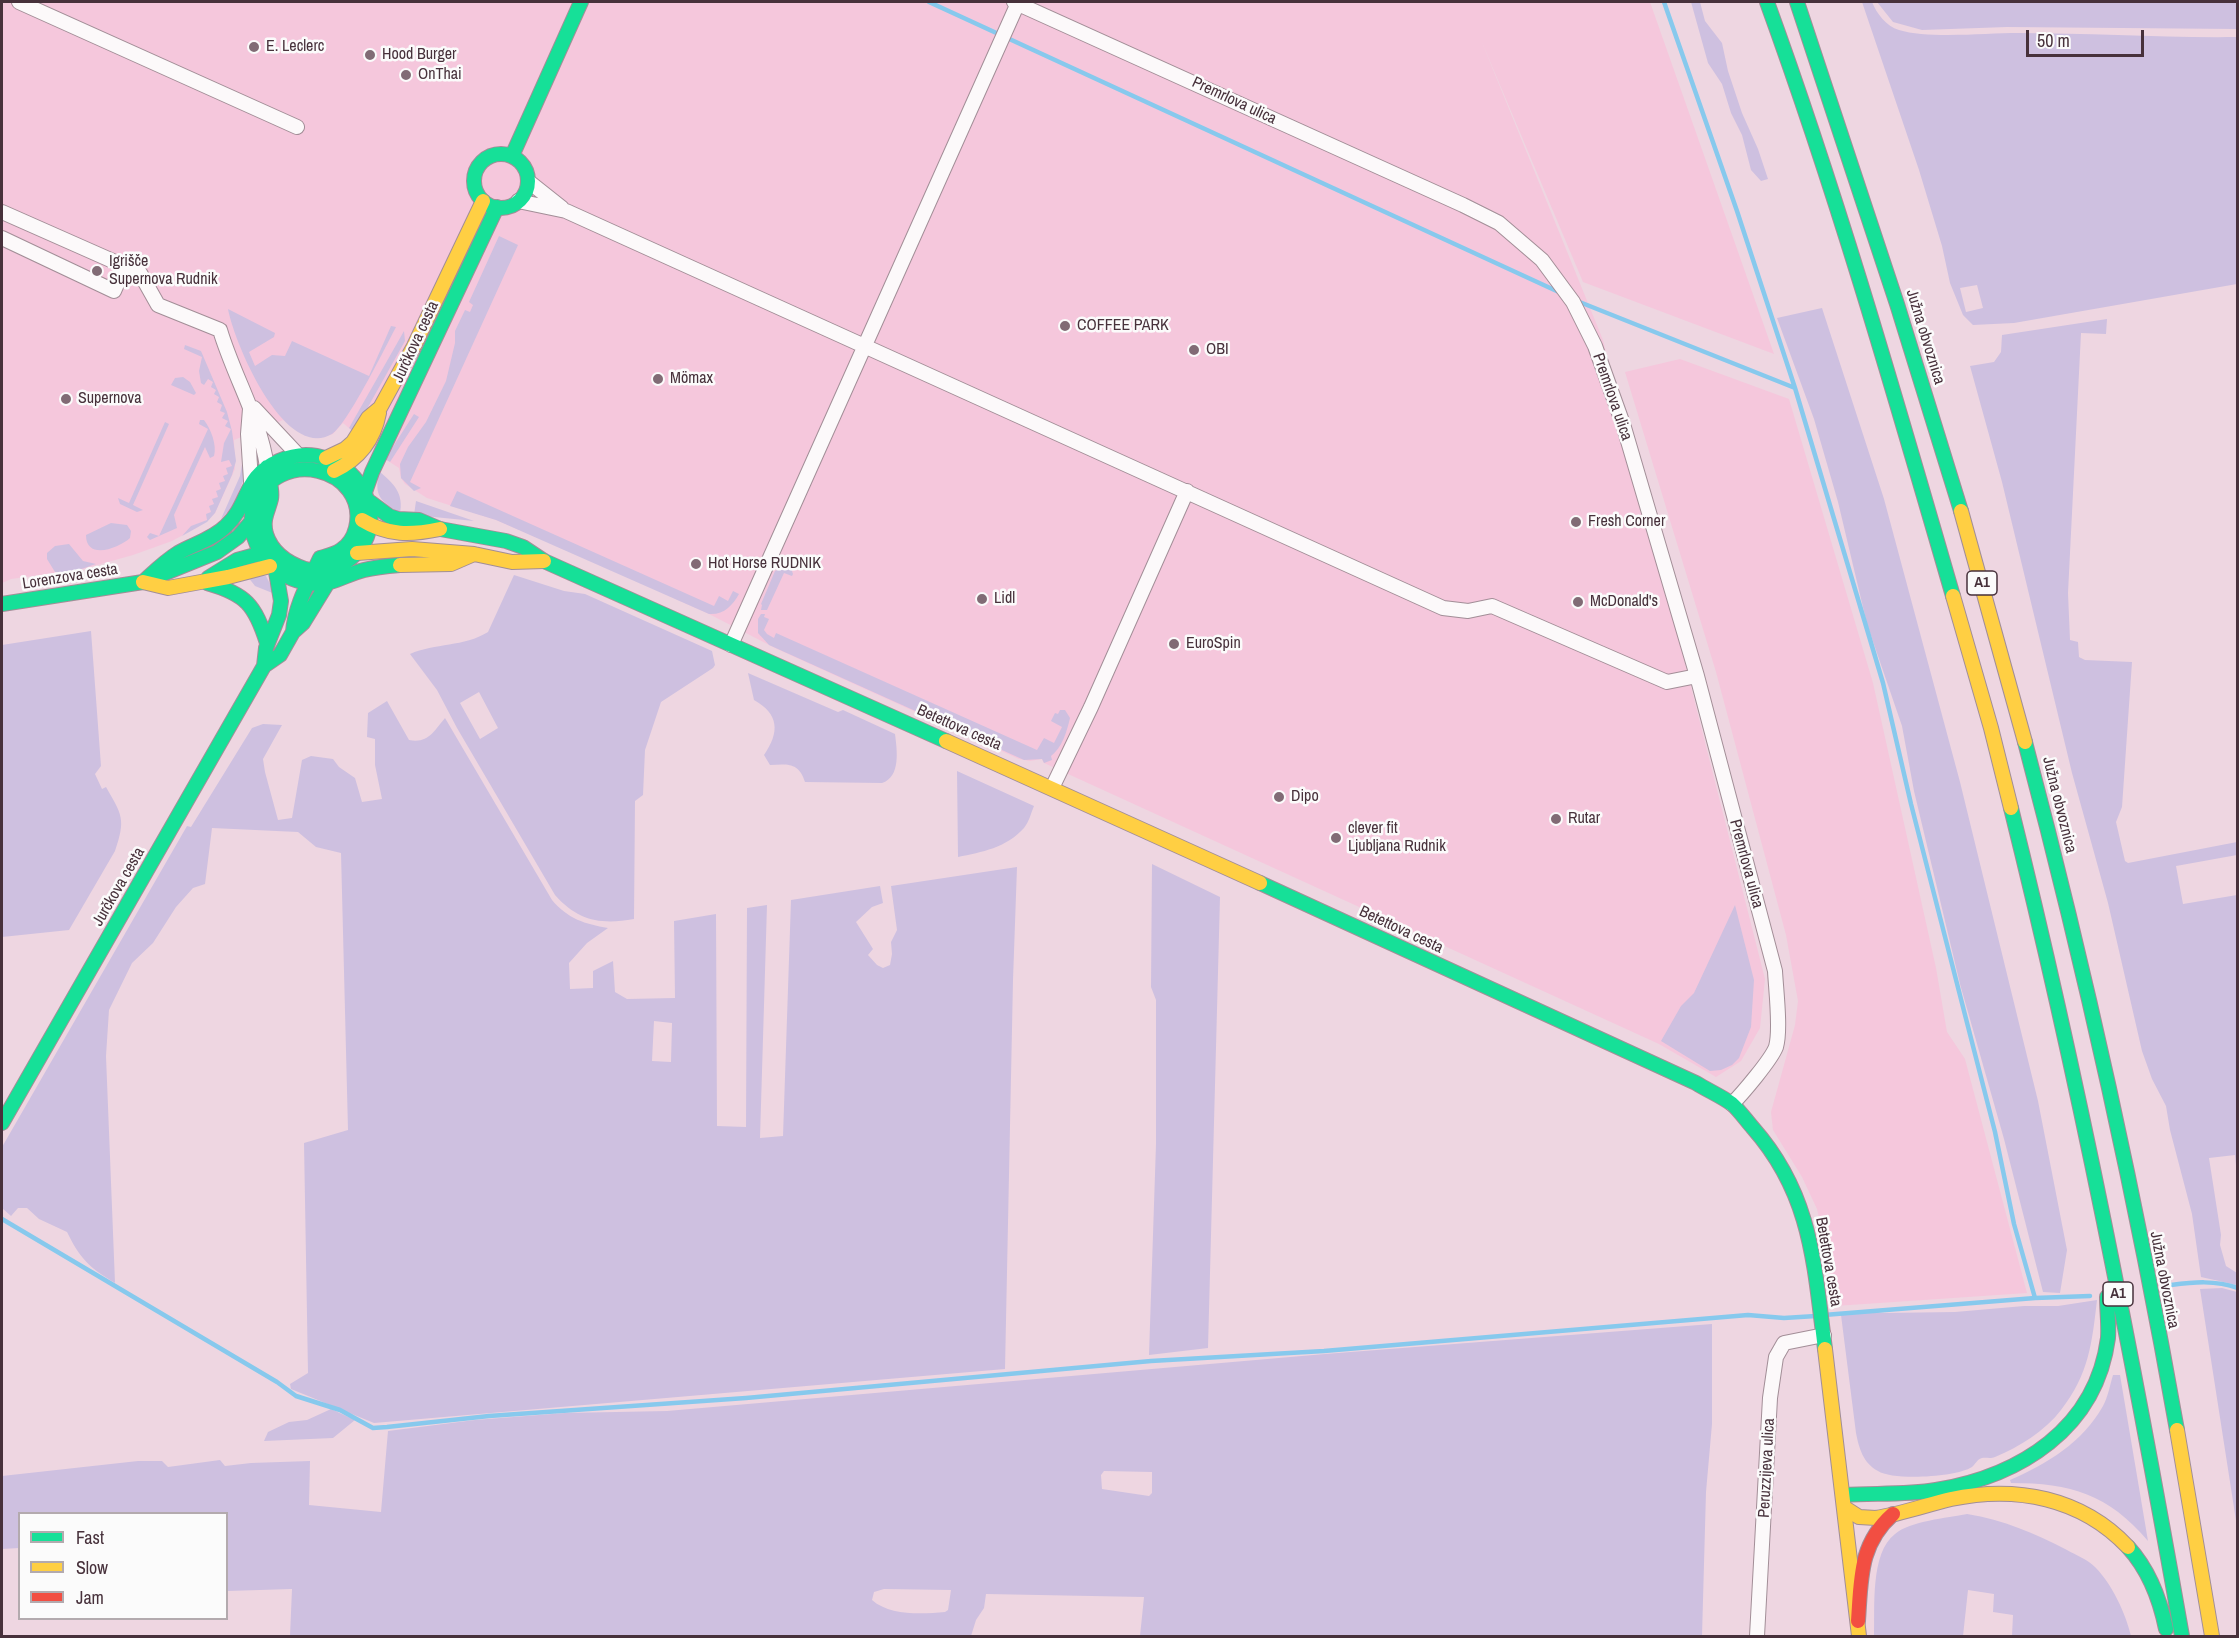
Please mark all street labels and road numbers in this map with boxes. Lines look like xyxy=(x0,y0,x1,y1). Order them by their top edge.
street label: Premrlova ulica xyxy=(1189,73,1279,129)
street label: Južna obvoznica xyxy=(1901,287,1949,387)
street label: Jurčkova cesta xyxy=(389,298,443,386)
street label: Premrlova ulica xyxy=(1588,351,1636,443)
street label: Lorenzova cesta xyxy=(21,560,119,594)
road number: A1 xyxy=(1967,571,1997,595)
street label: Betettova cesta xyxy=(914,701,1004,755)
street label: Južna obvoznica xyxy=(2038,755,2080,855)
street label: Premrlova ulica xyxy=(1725,818,1767,910)
street label: Jurčkova cesta xyxy=(89,844,149,930)
street label: Betettova cesta xyxy=(1356,902,1446,958)
street label: Betettova cesta xyxy=(1811,1216,1845,1308)
street label: Južna obvoznica xyxy=(2145,1230,2183,1330)
road number: A1 xyxy=(2103,1282,2133,1306)
street label: Peruzzijeva ulica xyxy=(1755,1418,1779,1518)

